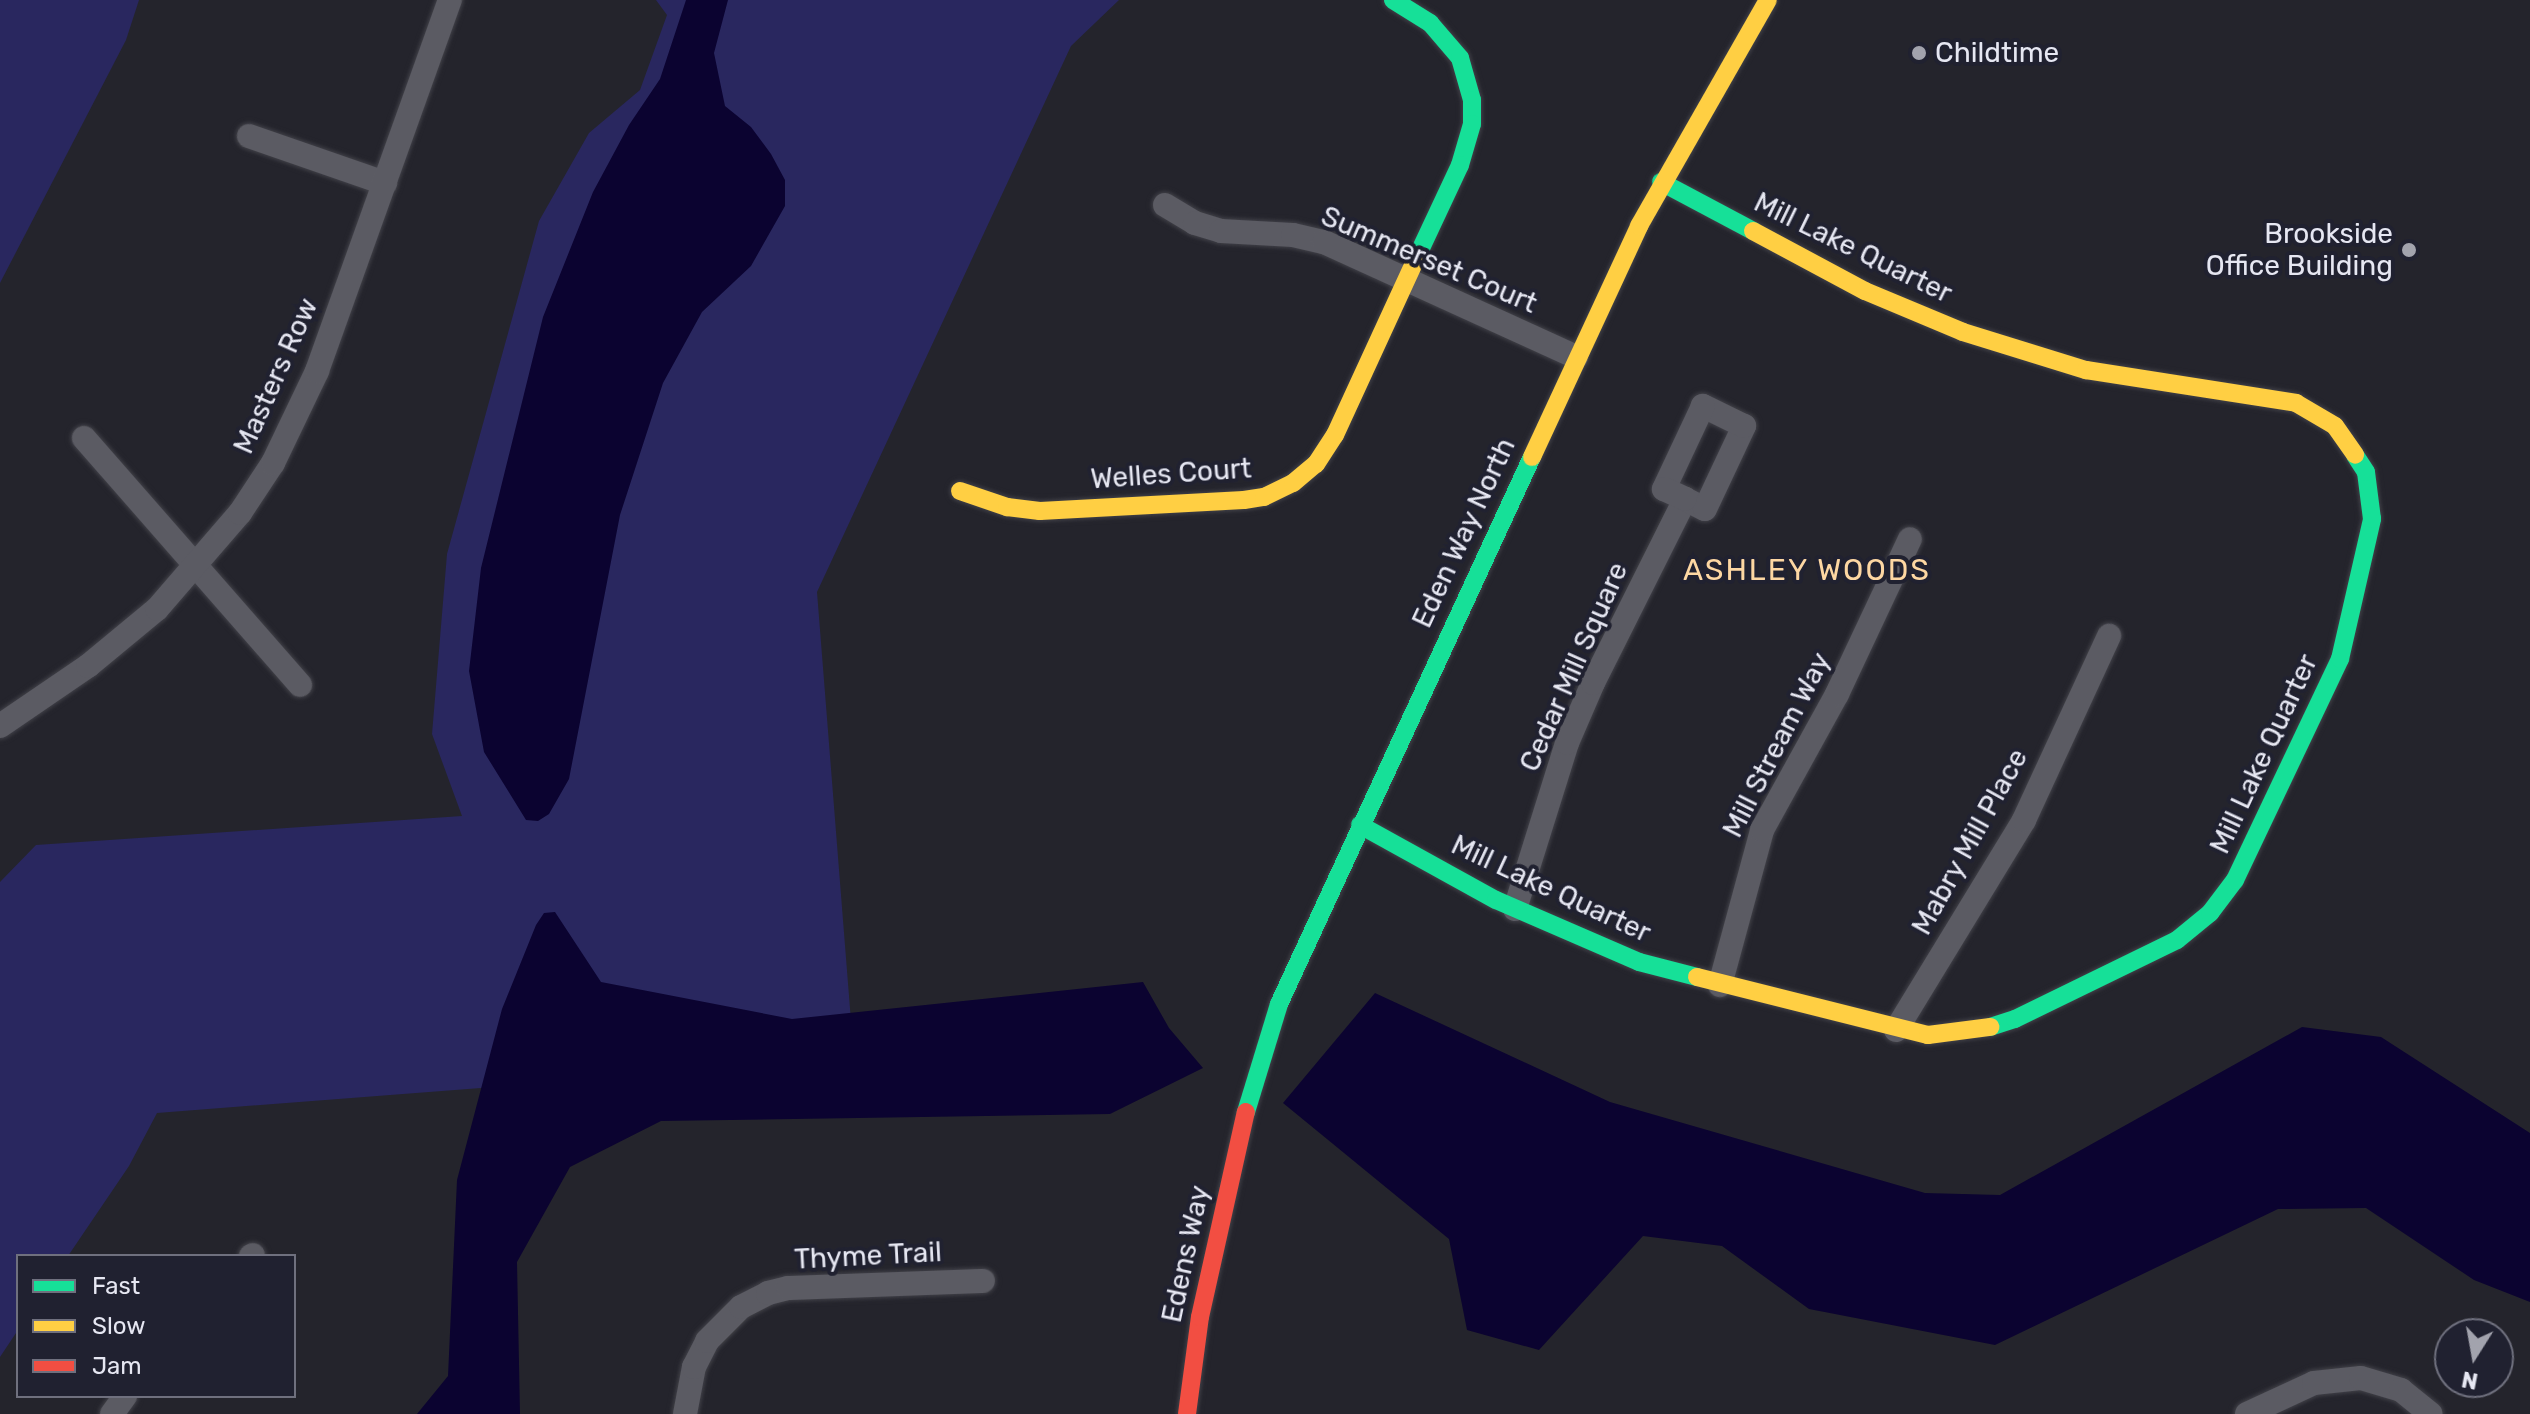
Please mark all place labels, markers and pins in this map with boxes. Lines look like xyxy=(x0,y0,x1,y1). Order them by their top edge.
place label: Childtime xyxy=(1935,36,2059,70)
marker: Childtime xyxy=(1910,44,1928,62)
place label: Brookside Office Building xyxy=(2206,217,2393,283)
marker: Brookside Office Building xyxy=(2400,241,2418,259)

